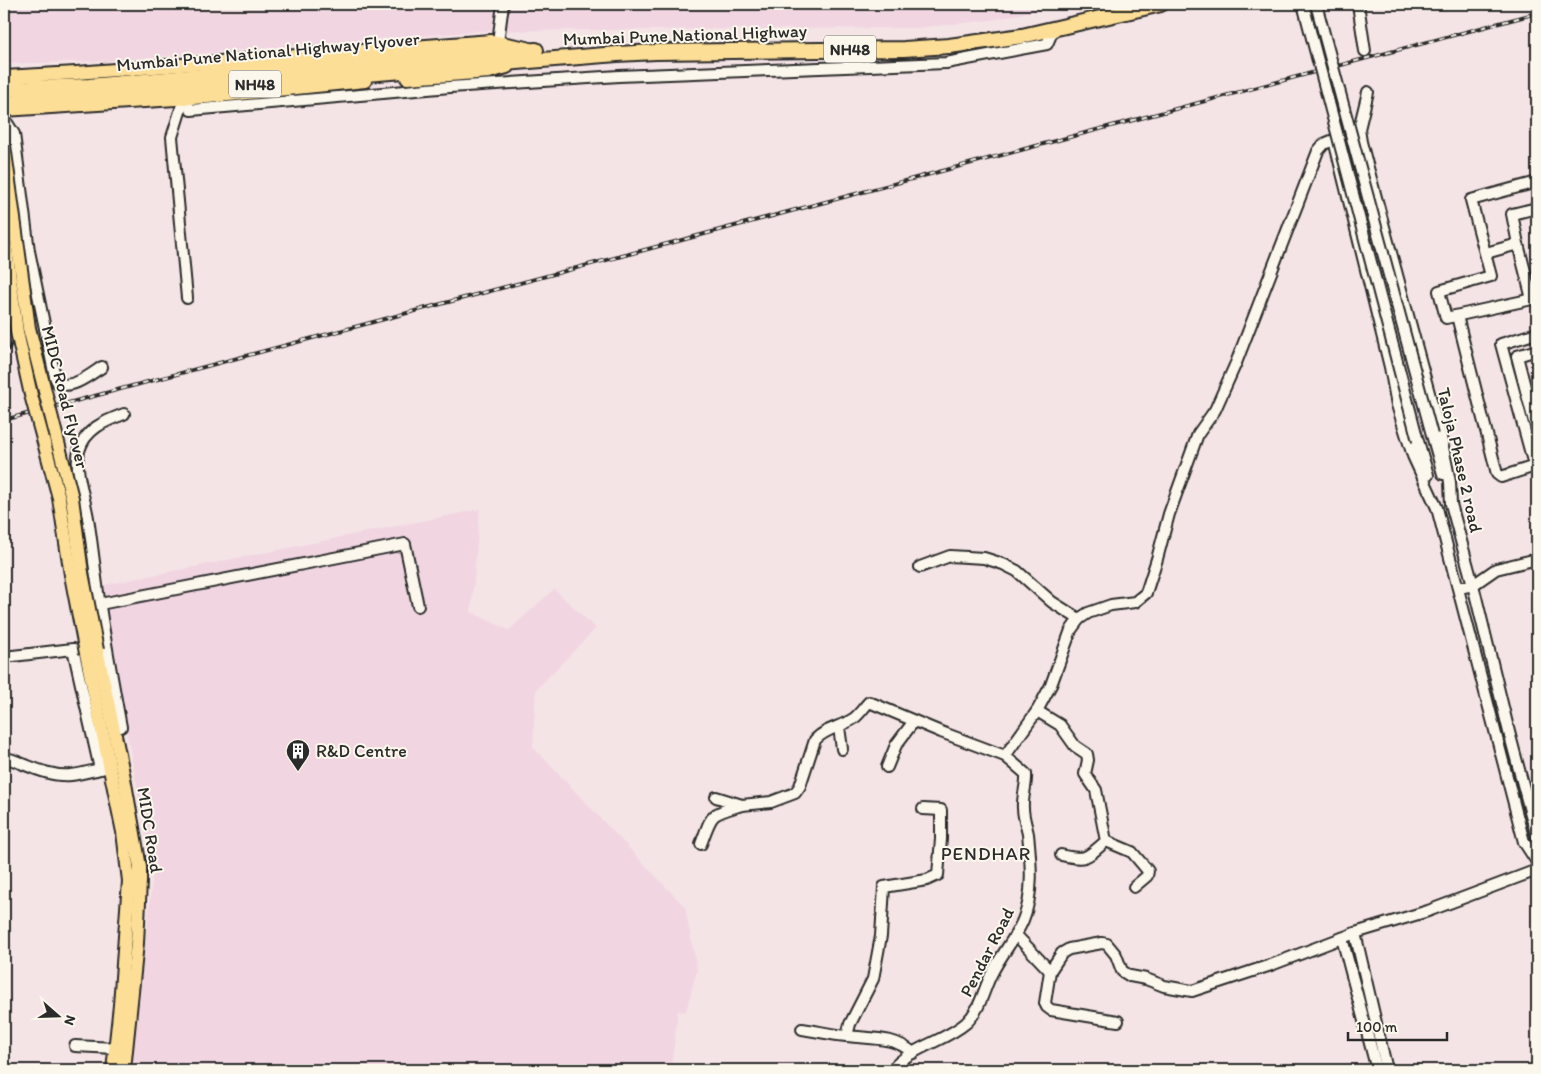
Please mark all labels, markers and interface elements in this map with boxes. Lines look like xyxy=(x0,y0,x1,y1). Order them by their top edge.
street label: Mumbai Pune National Highway xyxy=(563,20,808,50)
street label: Mumbai Pune National Highway Flyover xyxy=(116,28,421,76)
road number: NH48 xyxy=(824,36,876,62)
road number: NH48 xyxy=(229,70,281,98)
street label: MIDC Road Flyover xyxy=(37,323,93,471)
street label: Taloja Phase 2 road xyxy=(1433,385,1487,535)
building icon: R&D Centre xyxy=(285,738,311,772)
place label: R&D Centre xyxy=(316,740,407,762)
street label: MIDC Road xyxy=(132,785,168,875)
district label: PENDHAR xyxy=(941,842,1031,865)
street label: Pendar Road xyxy=(955,904,1019,1000)
north arrow xyxy=(32,992,82,1042)
scale bar xyxy=(1348,1009,1447,1041)
text: N xyxy=(60,1013,79,1028)
text: 100 m xyxy=(1356,1018,1398,1036)

